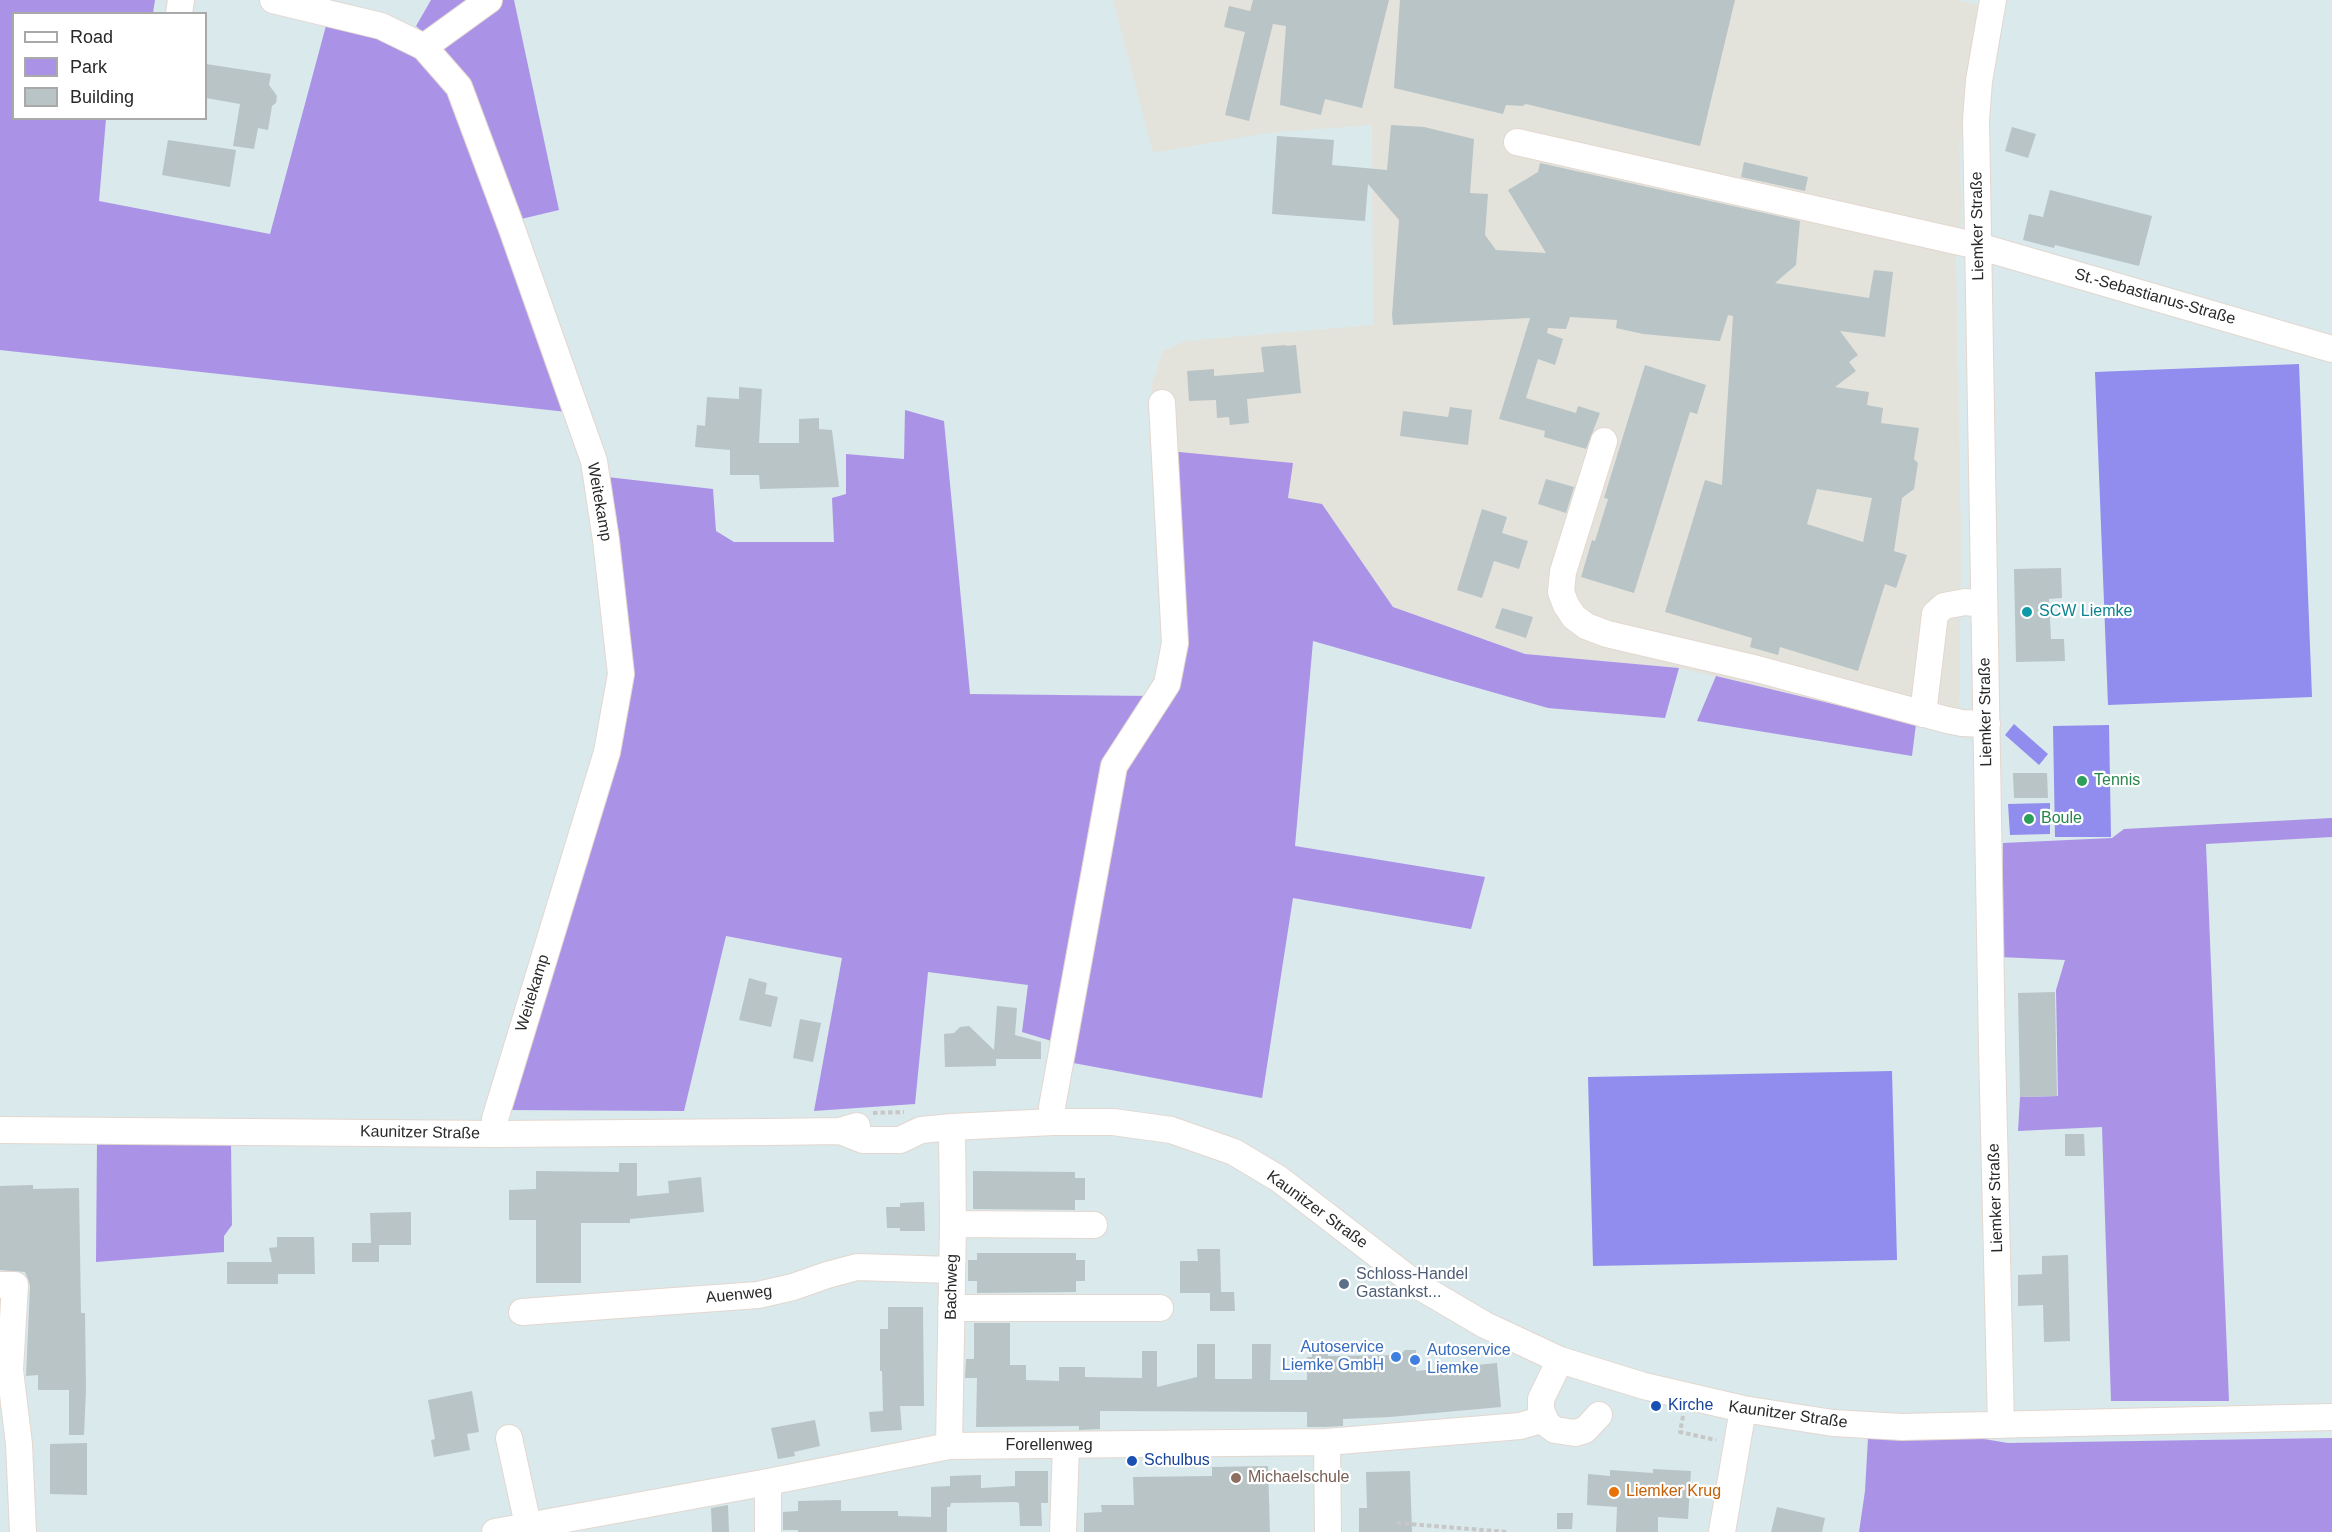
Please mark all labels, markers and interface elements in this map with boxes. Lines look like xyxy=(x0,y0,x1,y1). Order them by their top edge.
legend xyxy=(12,12,207,120)
text: Road xyxy=(70,27,113,47)
text: Park xyxy=(70,57,107,77)
text: Building xyxy=(70,87,134,107)
street label: Liemker Straße xyxy=(1967,171,1989,281)
street label: St.-Sebastianus-Straße xyxy=(2072,265,2238,329)
street label: Weitekamp xyxy=(583,461,615,543)
place label: SCW Liemke xyxy=(2039,602,2132,622)
marker: SCW Liemke xyxy=(2020,605,2034,619)
street label: Liemker Straße xyxy=(1975,657,1997,767)
place label: Tennis xyxy=(2094,771,2140,791)
marker: Tennis xyxy=(2075,774,2089,788)
place label: Boule xyxy=(2041,809,2082,829)
marker: Boule xyxy=(2022,812,2036,826)
street label: Weitekamp xyxy=(512,952,554,1034)
street label: Kaunitzer Straße xyxy=(360,1122,480,1144)
street label: Liemker Straße xyxy=(1984,1143,2008,1253)
street label: Kaunitzer Straße xyxy=(1263,1167,1371,1253)
street label: Bachweg xyxy=(942,1254,962,1320)
place label: Schloss-Handel Gastankst... xyxy=(1356,1265,1468,1303)
marker: Schloss-Handel Gastankst... xyxy=(1337,1277,1351,1291)
street label: Auenweg xyxy=(705,1282,773,1308)
place label: Autoservice Liemke GmbH xyxy=(1282,1338,1384,1376)
place label: Autoservice Liemke xyxy=(1427,1341,1511,1379)
marker: Autoservice Liemke GmbH xyxy=(1389,1350,1403,1364)
marker: Autoservice Liemke xyxy=(1408,1353,1422,1367)
place label: Kirche xyxy=(1668,1396,1713,1416)
street label: Kaunitzer Straße xyxy=(1727,1397,1849,1433)
marker: Kirche xyxy=(1649,1399,1663,1413)
street label: Forellenweg xyxy=(1005,1436,1093,1456)
place label: Schulbus xyxy=(1144,1451,1210,1471)
marker: Schulbus xyxy=(1125,1454,1139,1468)
place label: Michaelschule xyxy=(1248,1468,1349,1488)
marker: Michaelschule xyxy=(1229,1471,1243,1485)
place label: Liemker Krug xyxy=(1626,1482,1721,1502)
marker: Liemker Krug xyxy=(1607,1485,1621,1499)

